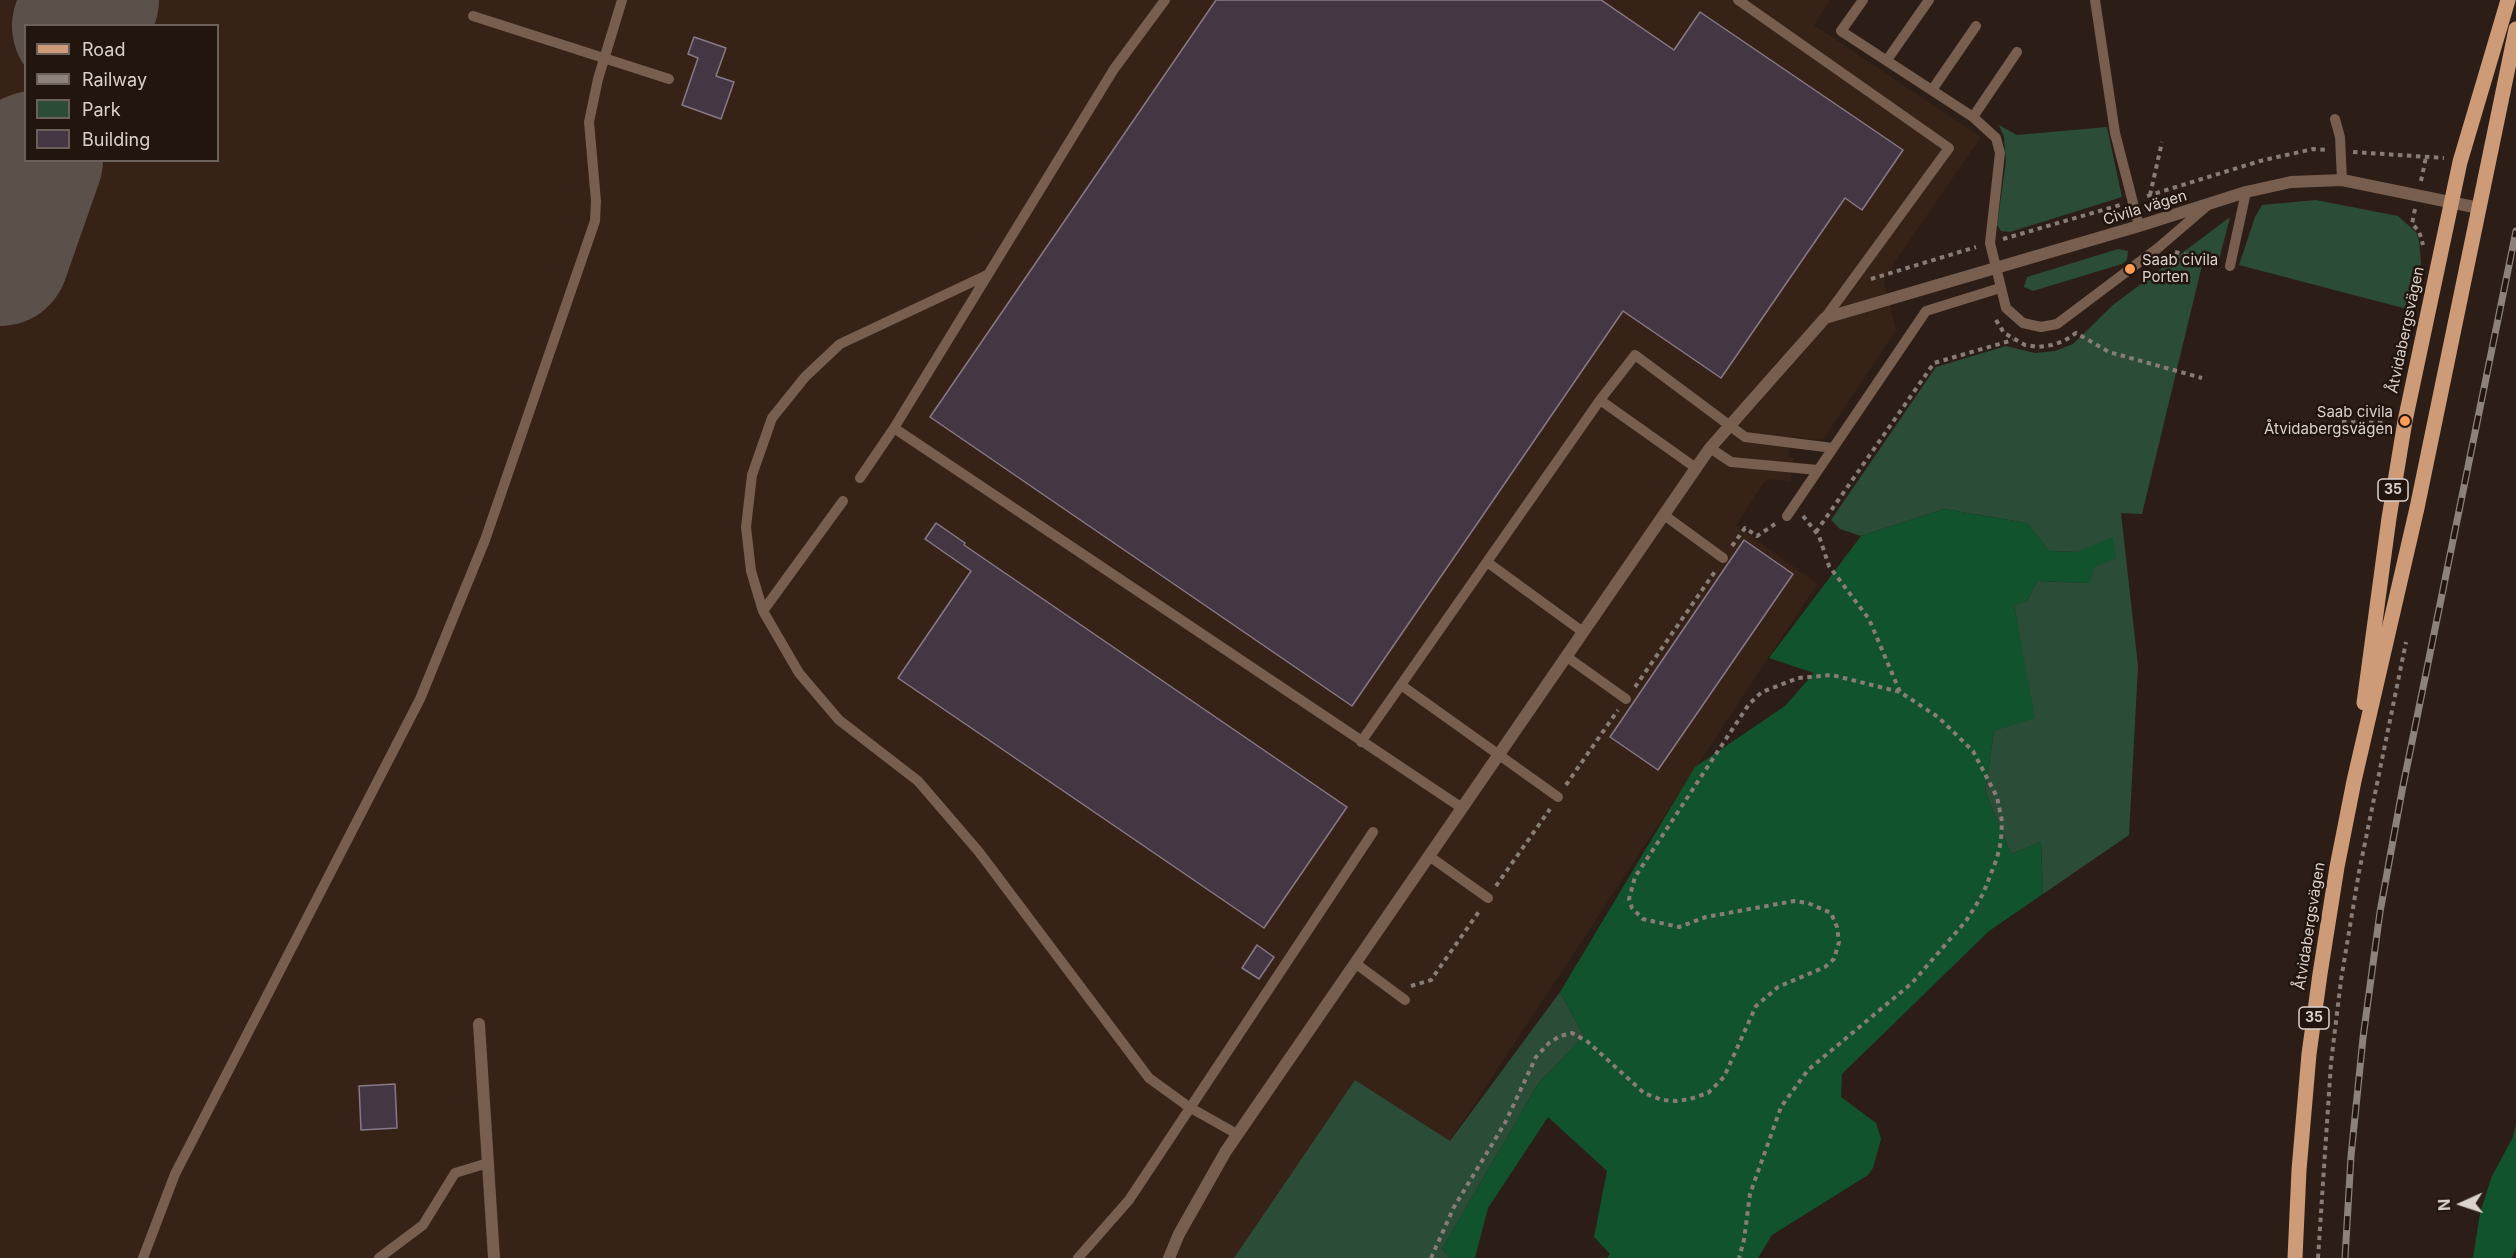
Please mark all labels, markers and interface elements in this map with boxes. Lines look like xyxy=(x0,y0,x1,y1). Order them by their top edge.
legend xyxy=(24,24,219,162)
text: Road xyxy=(82,39,125,60)
text: Railway xyxy=(82,69,147,90)
text: Park xyxy=(82,99,121,120)
text: Building xyxy=(82,129,150,150)
street label: Civila vägen xyxy=(2101,187,2189,229)
place label: Saab civila Porten xyxy=(2142,251,2218,286)
marker: Saab civila Porten xyxy=(2123,262,2137,276)
street label: Åtvidabergsvägen xyxy=(2384,265,2428,395)
place label: Saab civila Åtvidabergsvägen xyxy=(2264,403,2393,438)
marker: Saab civila Åtvidabergsvägen xyxy=(2398,414,2412,428)
road number: 35 xyxy=(2378,479,2408,501)
street label: Åtvidabergsvägen xyxy=(2291,861,2329,991)
road number: 35 xyxy=(2299,1007,2329,1029)
north arrow xyxy=(2432,1174,2492,1234)
text: N xyxy=(2434,1198,2454,1212)

